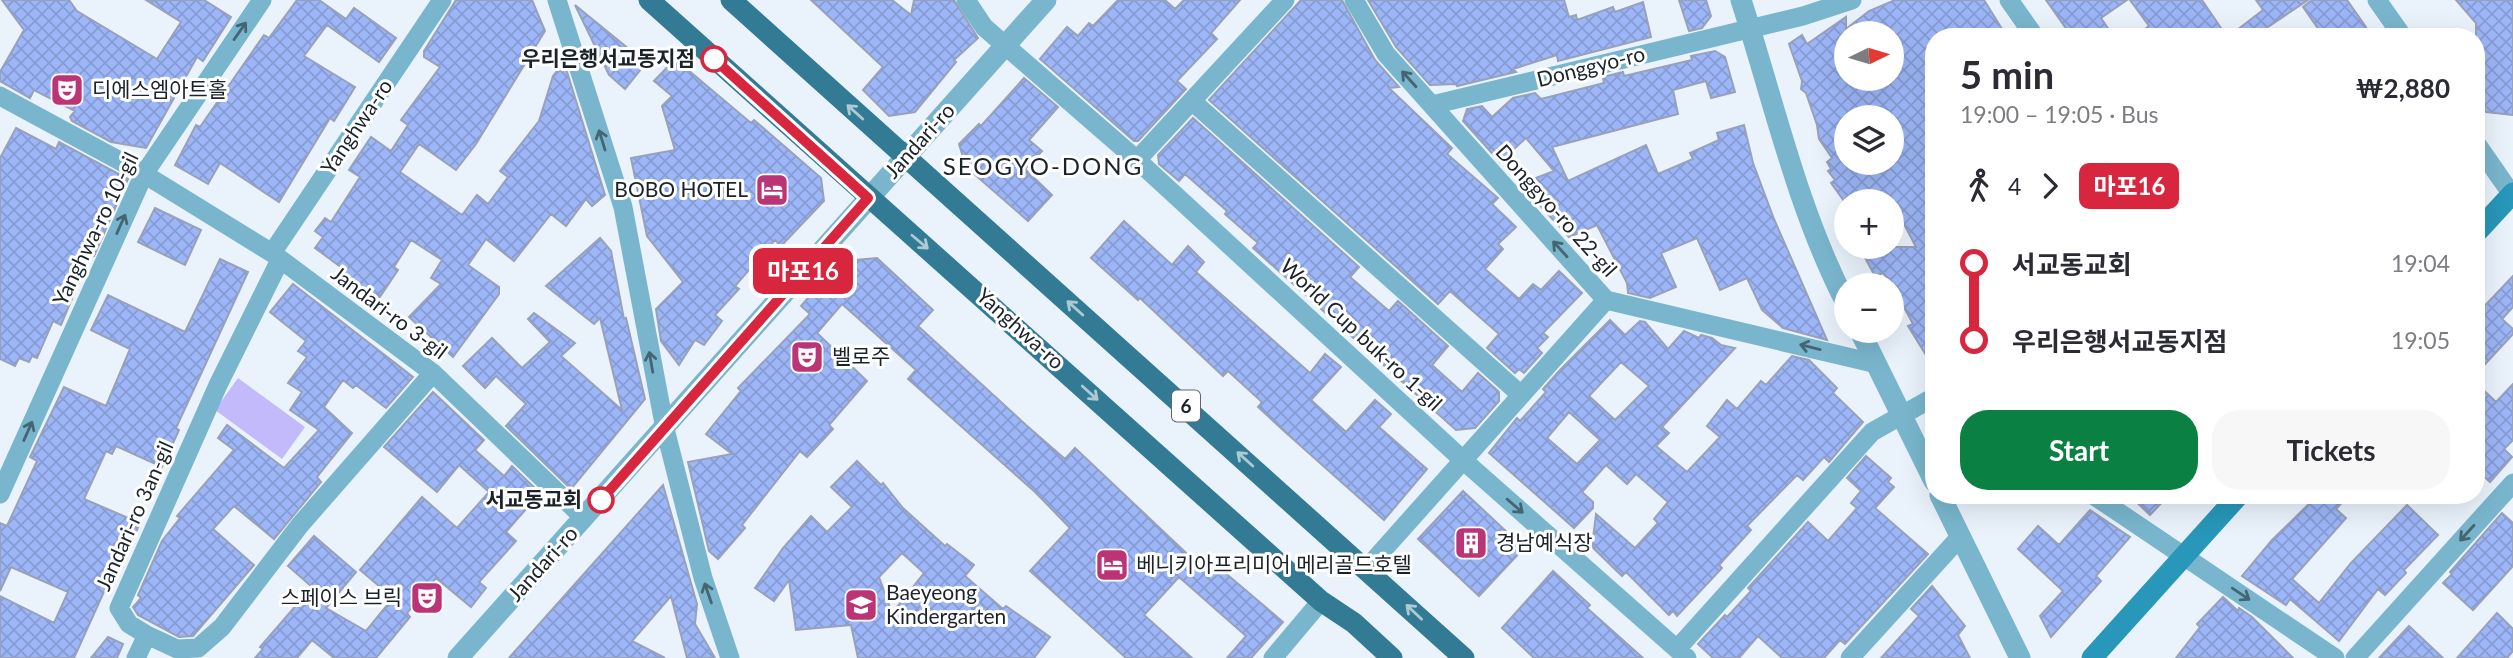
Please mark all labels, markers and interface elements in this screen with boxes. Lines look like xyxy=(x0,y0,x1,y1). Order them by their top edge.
north arrow xyxy=(1834,21,1904,91)
map controls xyxy=(1834,21,1904,343)
one-way arrow xyxy=(233,22,247,41)
street label: Donggyo-ro xyxy=(1534,40,1647,91)
place label: 우리은행서교동지점 xyxy=(521,45,695,70)
marker: 우리은행서교동지점 xyxy=(701,46,727,72)
text: 5 min xyxy=(1960,51,2054,97)
one-way arrow xyxy=(1401,70,1417,88)
theatre icon: 디에스엠아트홀 xyxy=(48,71,86,109)
text: ₩2,880 xyxy=(2356,72,2450,104)
street label: Yanghwa-ro xyxy=(315,74,397,178)
place label: 디에스엠아트홀 xyxy=(92,76,227,101)
street label: Jandari-ro xyxy=(879,97,959,183)
text: 19:00 – 19:05 · Bus xyxy=(1960,100,2159,128)
one-way arrow xyxy=(847,103,864,120)
button: layers xyxy=(1834,105,1904,175)
one-way arrow xyxy=(595,130,607,152)
street label: Donggyo-ro 22-gil xyxy=(1491,139,1623,281)
street label: Yanghwa-ro 10-gil xyxy=(47,147,143,309)
district label: SEOGYO-DONG xyxy=(943,151,1143,180)
icon: walk xyxy=(1960,167,1998,205)
icon: forward xyxy=(2031,167,2069,205)
hotel icon: BOBO HOTEL xyxy=(753,171,791,209)
text: 마포16 xyxy=(2093,171,2165,200)
text: 4 xyxy=(2008,172,2021,200)
place label: BOBO HOTEL xyxy=(614,176,748,201)
button: + xyxy=(1834,189,1904,259)
one-way arrow xyxy=(115,214,128,235)
one-way arrow xyxy=(911,234,929,250)
one-way arrow xyxy=(1552,240,1568,258)
line badge: 마포16 xyxy=(754,248,852,294)
text: 서교동교회 xyxy=(2012,248,2132,280)
text: 19:04 xyxy=(2391,249,2450,277)
street label: World Cup buk-ro 1-gil xyxy=(1276,253,1448,415)
text: 마포16 xyxy=(767,256,839,285)
street label: Jandari-ro 3-gil xyxy=(327,260,453,364)
button: − xyxy=(1834,273,1904,343)
street label: Yanghwa-ro xyxy=(972,282,1070,374)
one-way arrow xyxy=(1066,300,1084,316)
text: 우리은행서교동지점 xyxy=(2012,325,2227,357)
text: 19:05 xyxy=(2391,326,2450,354)
theatre icon: 벨로주 xyxy=(788,338,826,376)
one-way arrow xyxy=(1800,340,1822,353)
place label: 벨로주 xyxy=(832,343,890,368)
one-way arrow xyxy=(643,351,657,374)
one-way arrow xyxy=(1081,384,1098,401)
road number: 6 xyxy=(1172,390,1200,422)
button: Start xyxy=(1960,410,2198,490)
button: Tickets xyxy=(2212,410,2450,490)
one-way arrow xyxy=(22,421,35,442)
street label: Jandari-ro 3an-gil xyxy=(89,437,178,594)
one-way arrow xyxy=(1237,451,1255,467)
place label: 서교동교회 xyxy=(485,486,582,511)
marker: 서교동교회 xyxy=(588,487,614,513)
one-way arrow xyxy=(1506,498,1524,514)
street label: Jandari-ro xyxy=(502,520,582,606)
building icon: 경남예식장 xyxy=(1452,524,1490,562)
one-way arrow xyxy=(2459,524,2475,542)
place label: 경남예식장 xyxy=(1496,529,1593,554)
hotel icon: 베니키아프리미어 메리골드호텔 xyxy=(1093,546,1131,584)
place label: 베니키아프리미어 메리골드호텔 xyxy=(1136,551,1412,576)
theatre icon: 스페이스 브릭 xyxy=(408,579,446,617)
place label: Baeyeong Kindergarten xyxy=(886,579,1006,628)
one-way arrow xyxy=(701,583,713,605)
place label: 스페이스 브릭 xyxy=(281,584,402,609)
school or university icon: Baeyeong Kindergarten xyxy=(842,586,880,624)
one-way arrow xyxy=(2231,587,2250,601)
one-way arrow xyxy=(1406,603,1423,620)

